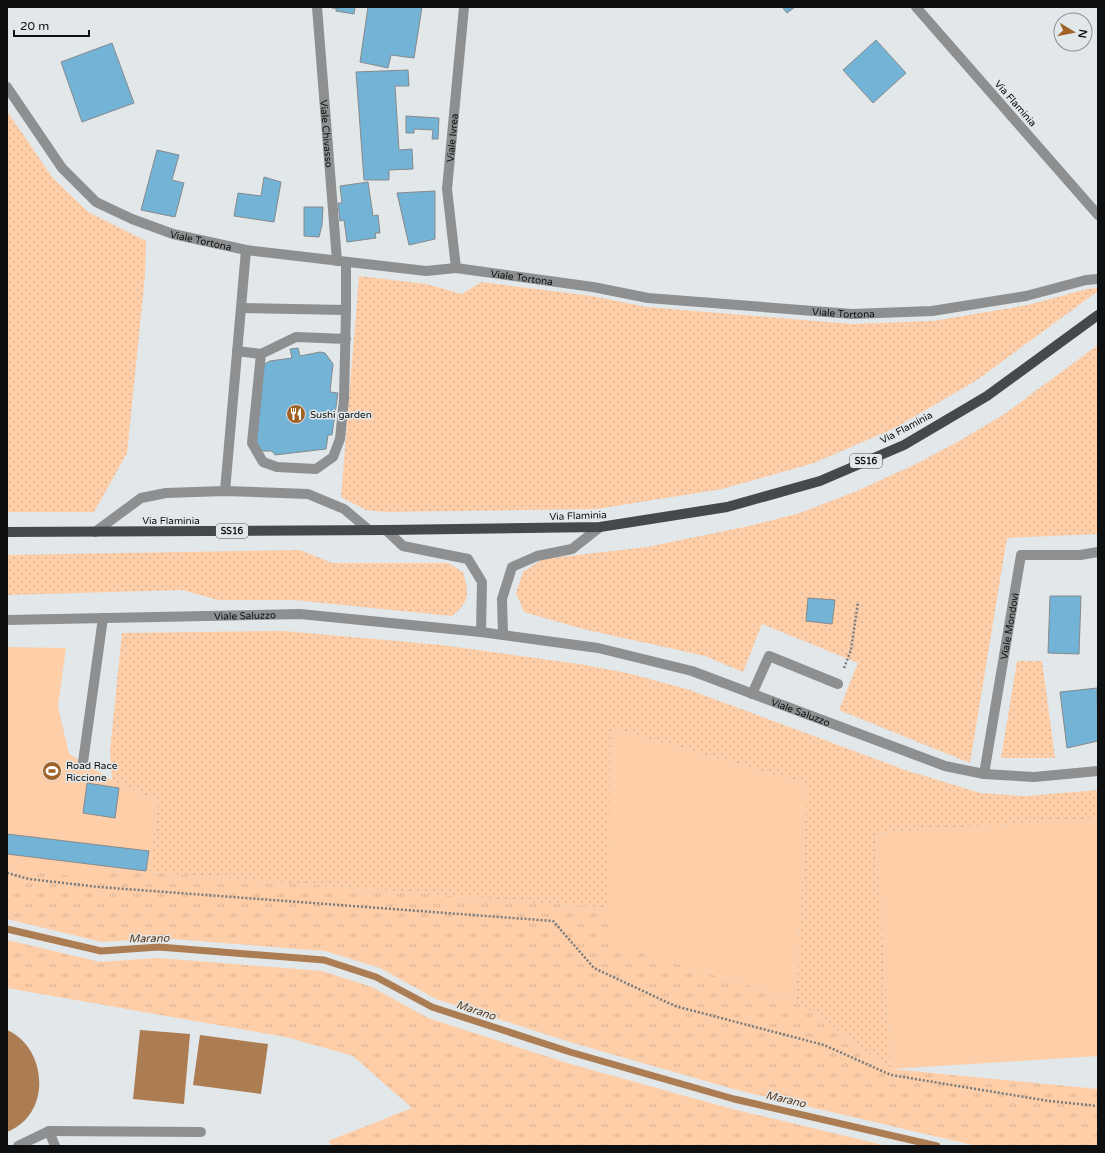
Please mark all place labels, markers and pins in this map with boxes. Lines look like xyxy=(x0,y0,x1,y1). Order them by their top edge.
restaurant icon: Sushi garden xyxy=(285,403,307,425)
place label: Sushi garden xyxy=(310,409,372,421)
sports icon: Road Race Riccione xyxy=(41,760,63,782)
place label: Road Race Riccione xyxy=(66,760,118,784)

